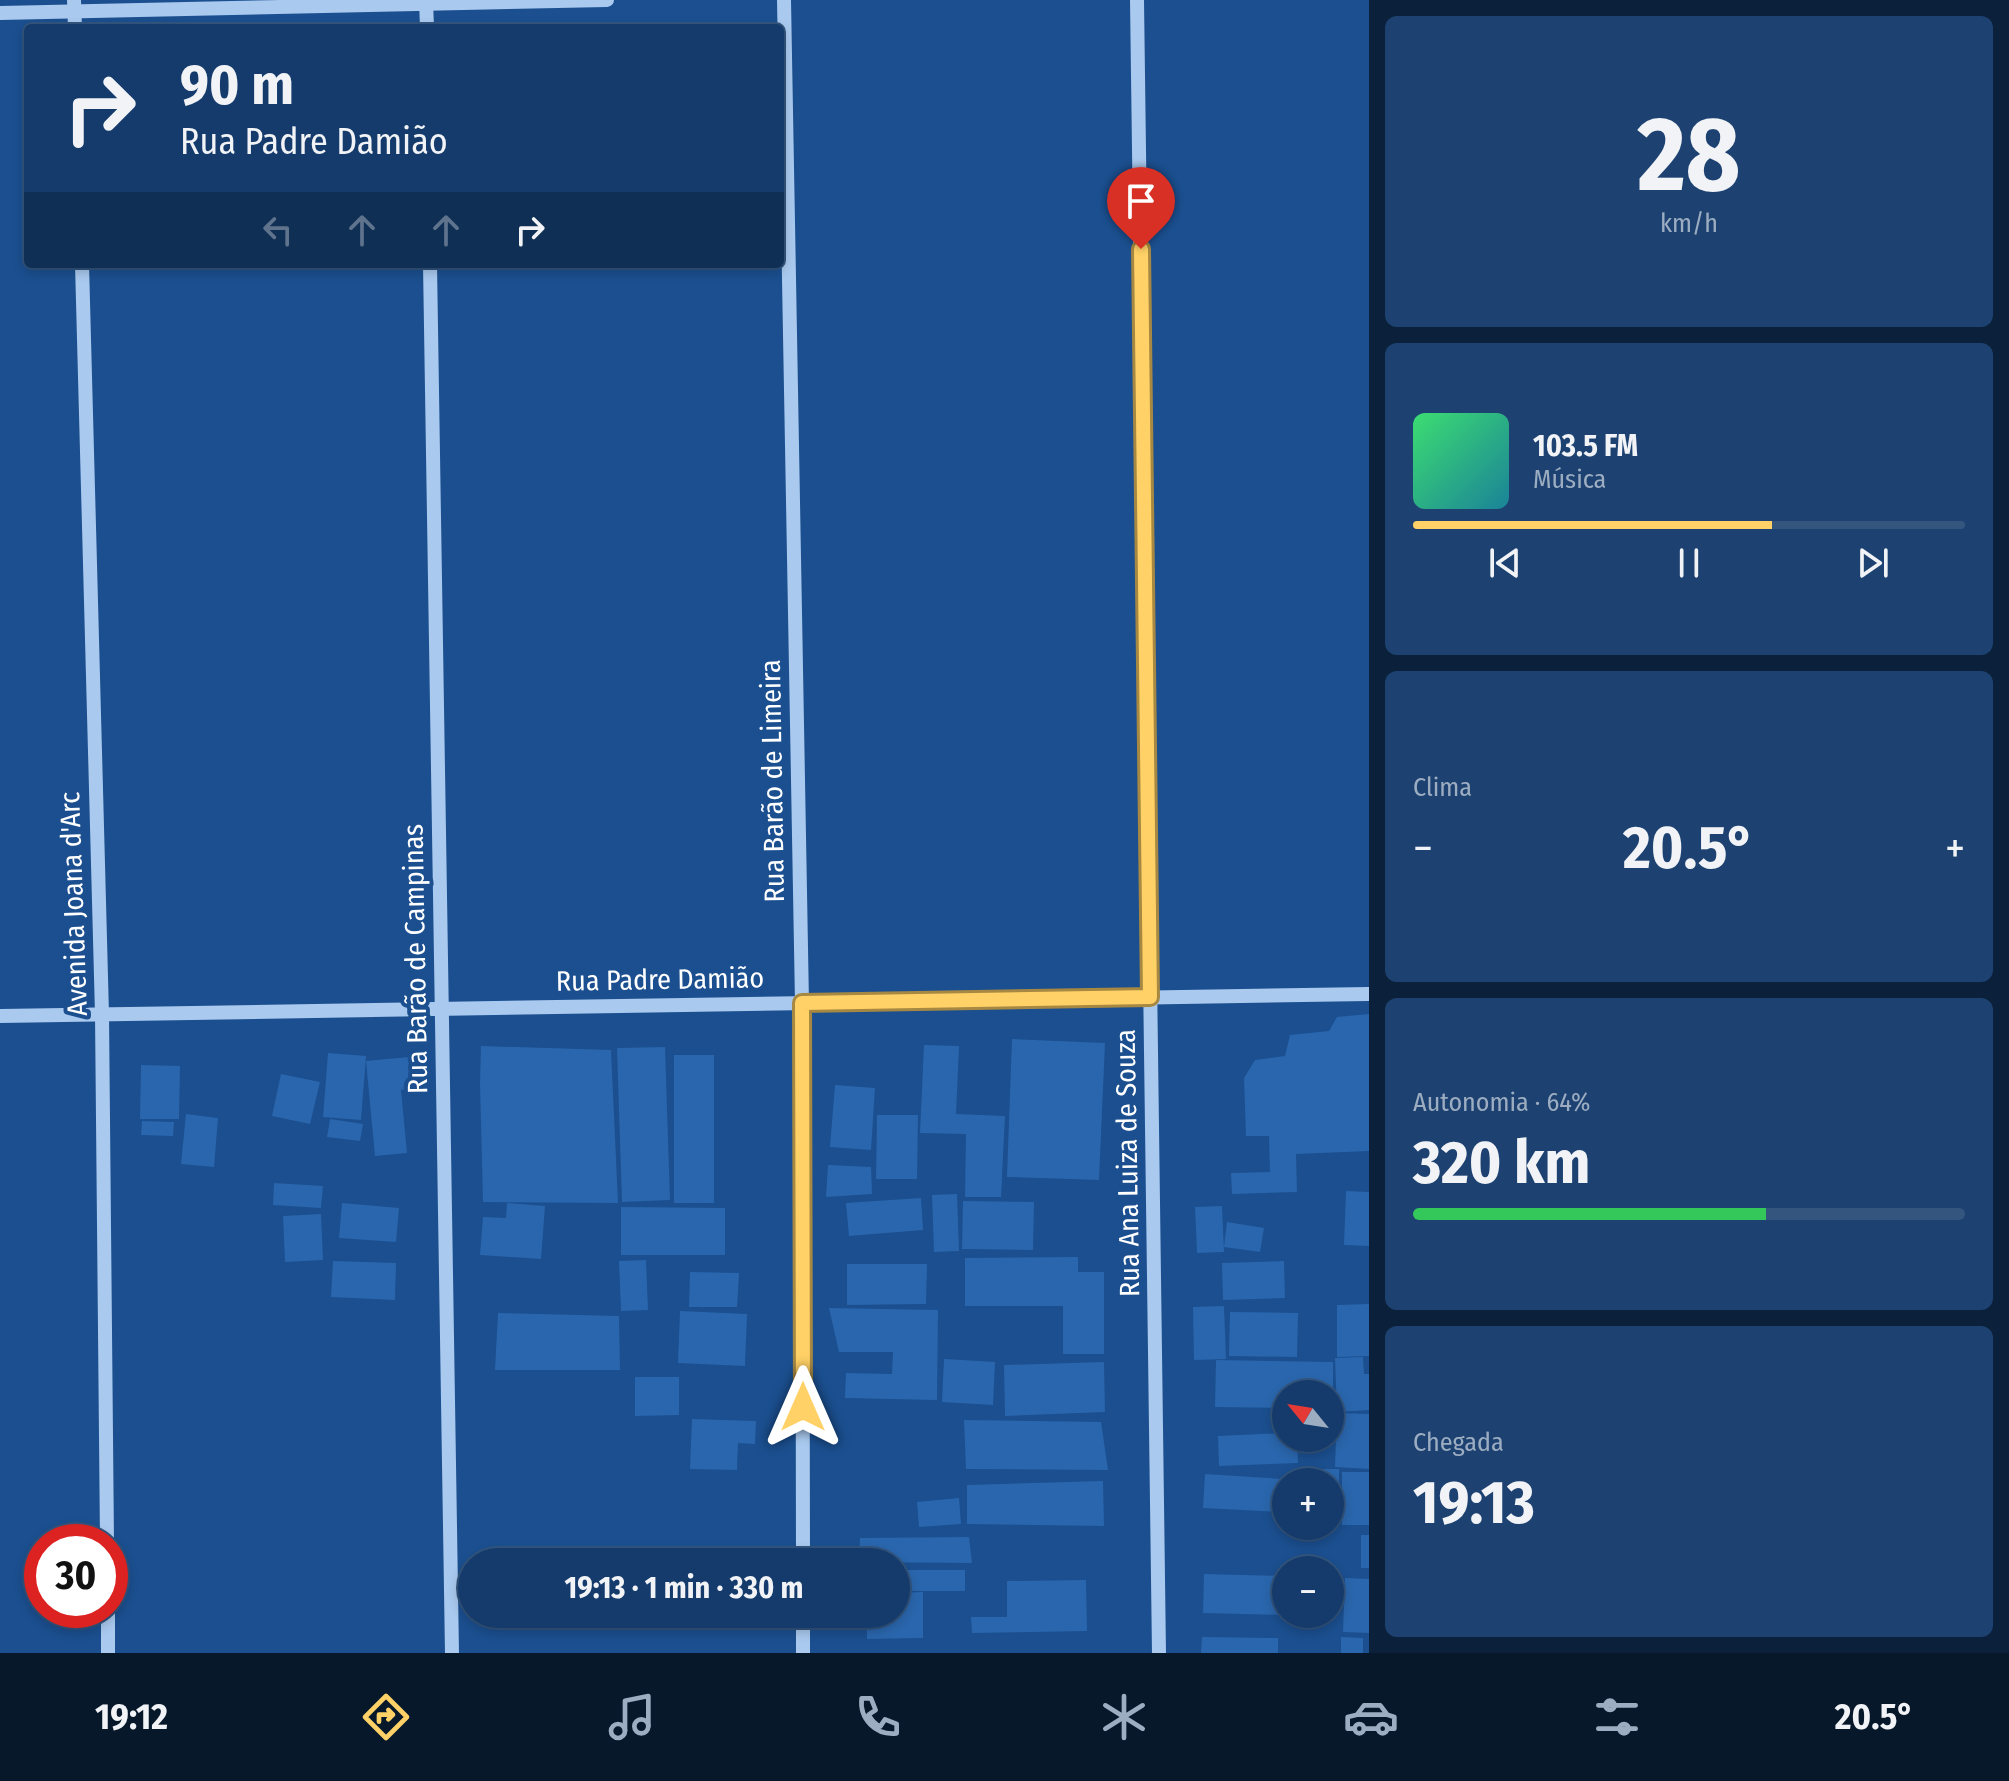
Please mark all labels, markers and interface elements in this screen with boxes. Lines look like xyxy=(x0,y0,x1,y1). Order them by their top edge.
text: 90 m xyxy=(180,52,294,119)
icon: right xyxy=(48,56,152,160)
text: 28 xyxy=(1637,93,1741,218)
text: Rua Padre Damião xyxy=(180,120,448,164)
pin xyxy=(1107,167,1175,249)
icon: arrive xyxy=(1119,179,1163,223)
icon: left xyxy=(256,208,300,252)
icon: ahead xyxy=(340,208,384,252)
icon: ahead xyxy=(424,208,468,252)
icon: right xyxy=(508,208,552,252)
text: km/h xyxy=(1660,208,1718,239)
text: 103.5 FM xyxy=(1533,428,1638,464)
text: Música xyxy=(1533,464,1606,495)
icon: previous xyxy=(1483,541,1527,585)
icon: pause xyxy=(1667,541,1711,585)
icon: next xyxy=(1851,541,1895,585)
street label: Rua Barão de Limeira xyxy=(754,659,791,903)
text: Clima xyxy=(1413,772,1472,803)
street label: Avenida Joana d'Arc xyxy=(53,791,94,1017)
text: 20.5° xyxy=(1623,812,1755,884)
text: − xyxy=(1413,822,1433,875)
text: + xyxy=(1945,822,1965,875)
street label: Rua Barão de Campinas xyxy=(397,824,434,1094)
street label: Rua Padre Damião xyxy=(556,961,764,998)
street label: Rua Ana Luiza de Souza xyxy=(1109,1029,1146,1297)
text: Autonomia · 64% xyxy=(1413,1087,1590,1118)
text: 320 km xyxy=(1413,1127,1590,1199)
position arrow xyxy=(761,1365,845,1449)
north arrow xyxy=(1272,1380,1344,1452)
map controls xyxy=(1272,1380,1344,1628)
text: Chegada xyxy=(1413,1427,1504,1458)
text: 19:13 xyxy=(1413,1467,1535,1539)
button: + xyxy=(1272,1468,1344,1540)
speed limit sign: 30 xyxy=(24,1524,128,1628)
button: − xyxy=(1272,1556,1344,1628)
text: 19:13 · 1 min · 330 m xyxy=(565,1570,803,1606)
icon: directions xyxy=(358,1689,414,1745)
icon: music xyxy=(604,1689,660,1745)
icon: phone xyxy=(850,1689,906,1745)
icon: climate xyxy=(1096,1689,1152,1745)
icon: car xyxy=(1343,1689,1399,1745)
icon: filters xyxy=(1589,1689,1645,1745)
text: 19:12 xyxy=(95,1695,168,1739)
text: 20.5° xyxy=(1835,1695,1914,1739)

